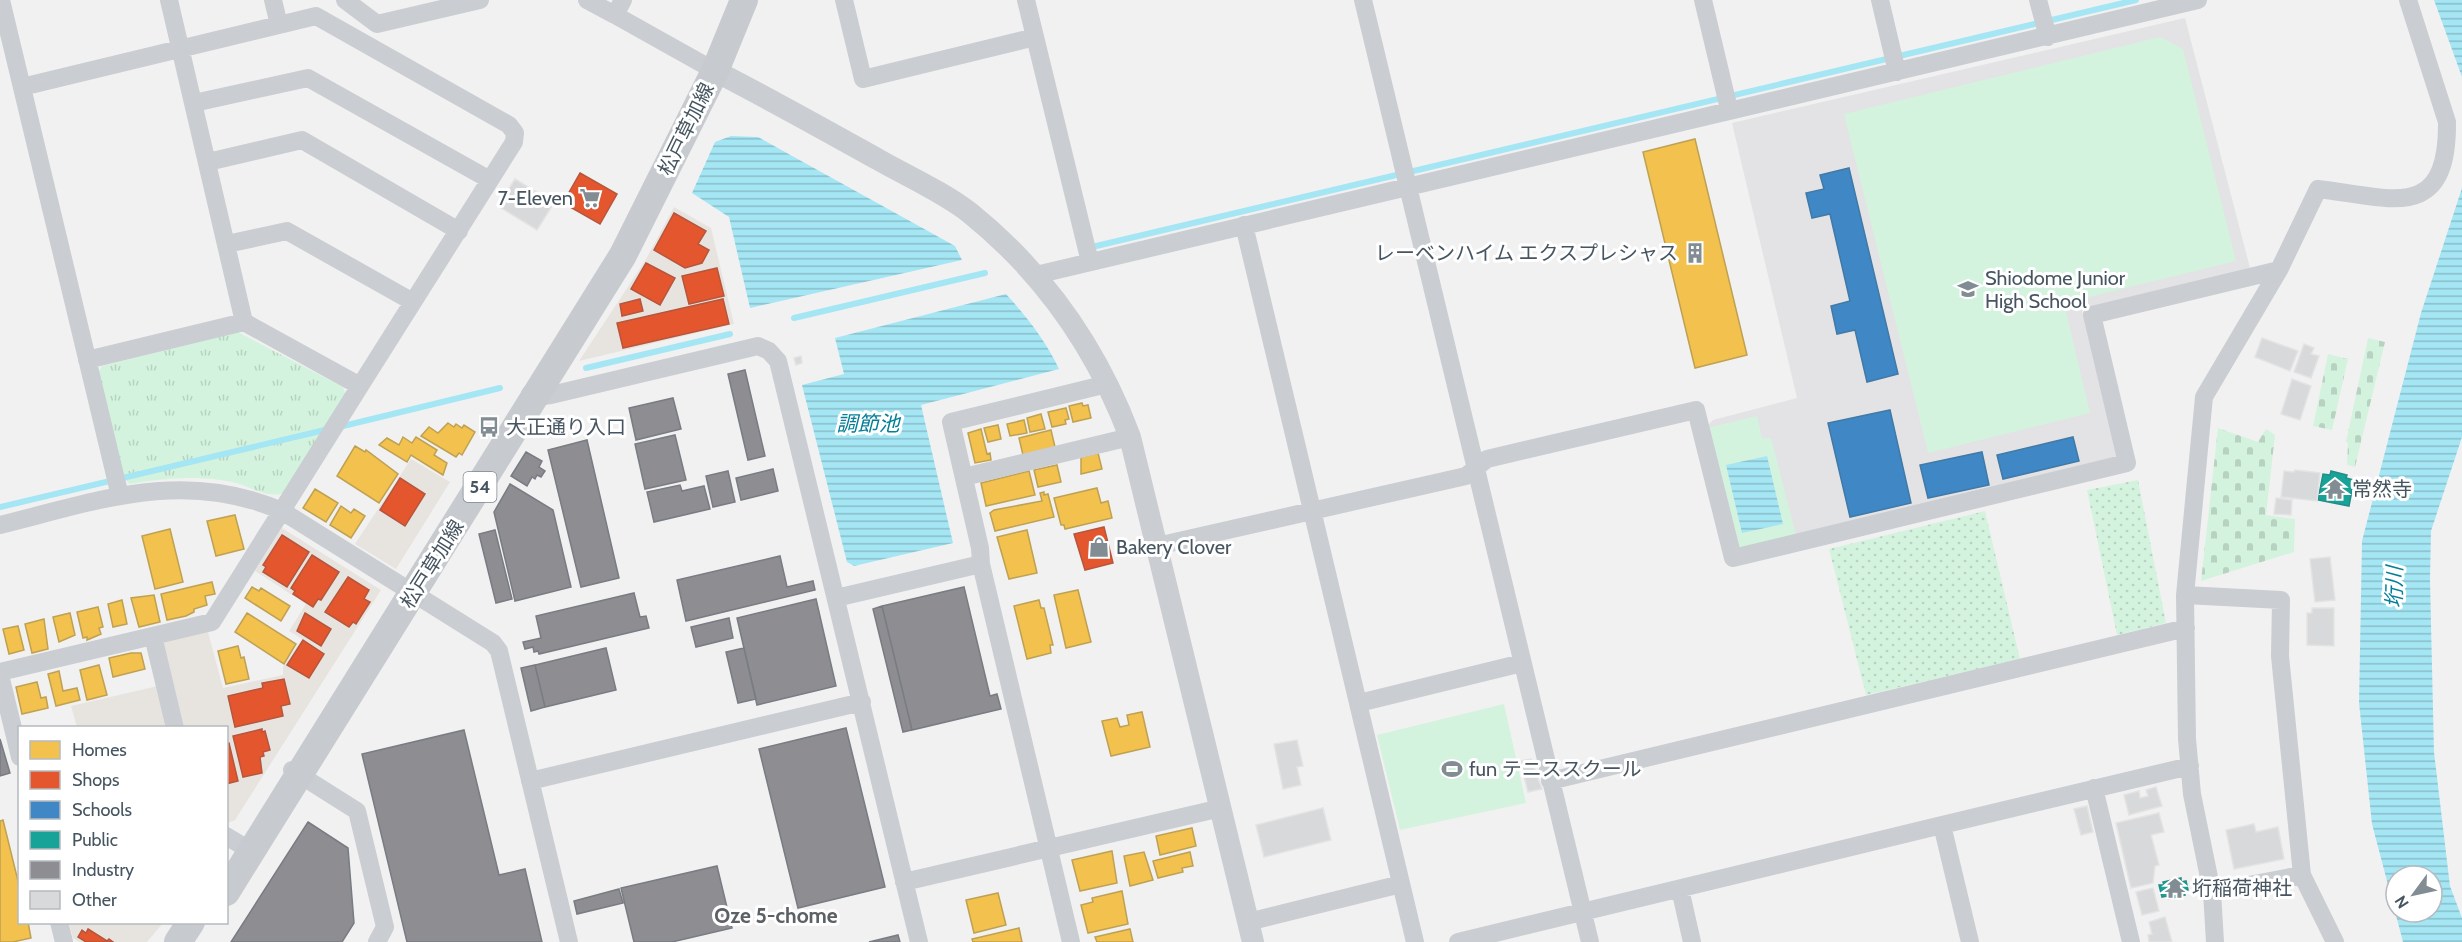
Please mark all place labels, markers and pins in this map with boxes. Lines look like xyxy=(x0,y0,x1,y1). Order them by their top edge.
place label: 7-Eleven xyxy=(498,186,573,210)
supermarket icon: 7-Eleven xyxy=(578,186,602,210)
place label: レーベンハイム エクスプレシャス xyxy=(1375,241,1678,265)
building icon: レーベンハイム エクスプレシャス xyxy=(1683,241,1707,265)
place label: Shiodome Junior High School xyxy=(1985,266,2126,313)
school or university icon: Shiodome Junior High School xyxy=(1956,277,1980,301)
bus stop icon: 大正通り入口 xyxy=(477,415,501,439)
place label: 大正通り入口 xyxy=(506,415,626,439)
temple icon: 常然寺 xyxy=(2323,477,2347,501)
place label: 常然寺 xyxy=(2352,477,2412,501)
shop icon: Bakery Clover xyxy=(1087,535,1111,559)
place label: Bakery Clover xyxy=(1116,535,1232,559)
sports icon: fun テニススクール xyxy=(1440,757,1464,781)
place label: fun テニススクール xyxy=(1469,757,1642,781)
temple icon: 垳稲荷神社 xyxy=(2163,876,2187,900)
place label: 垳稲荷神社 xyxy=(2192,876,2292,900)

